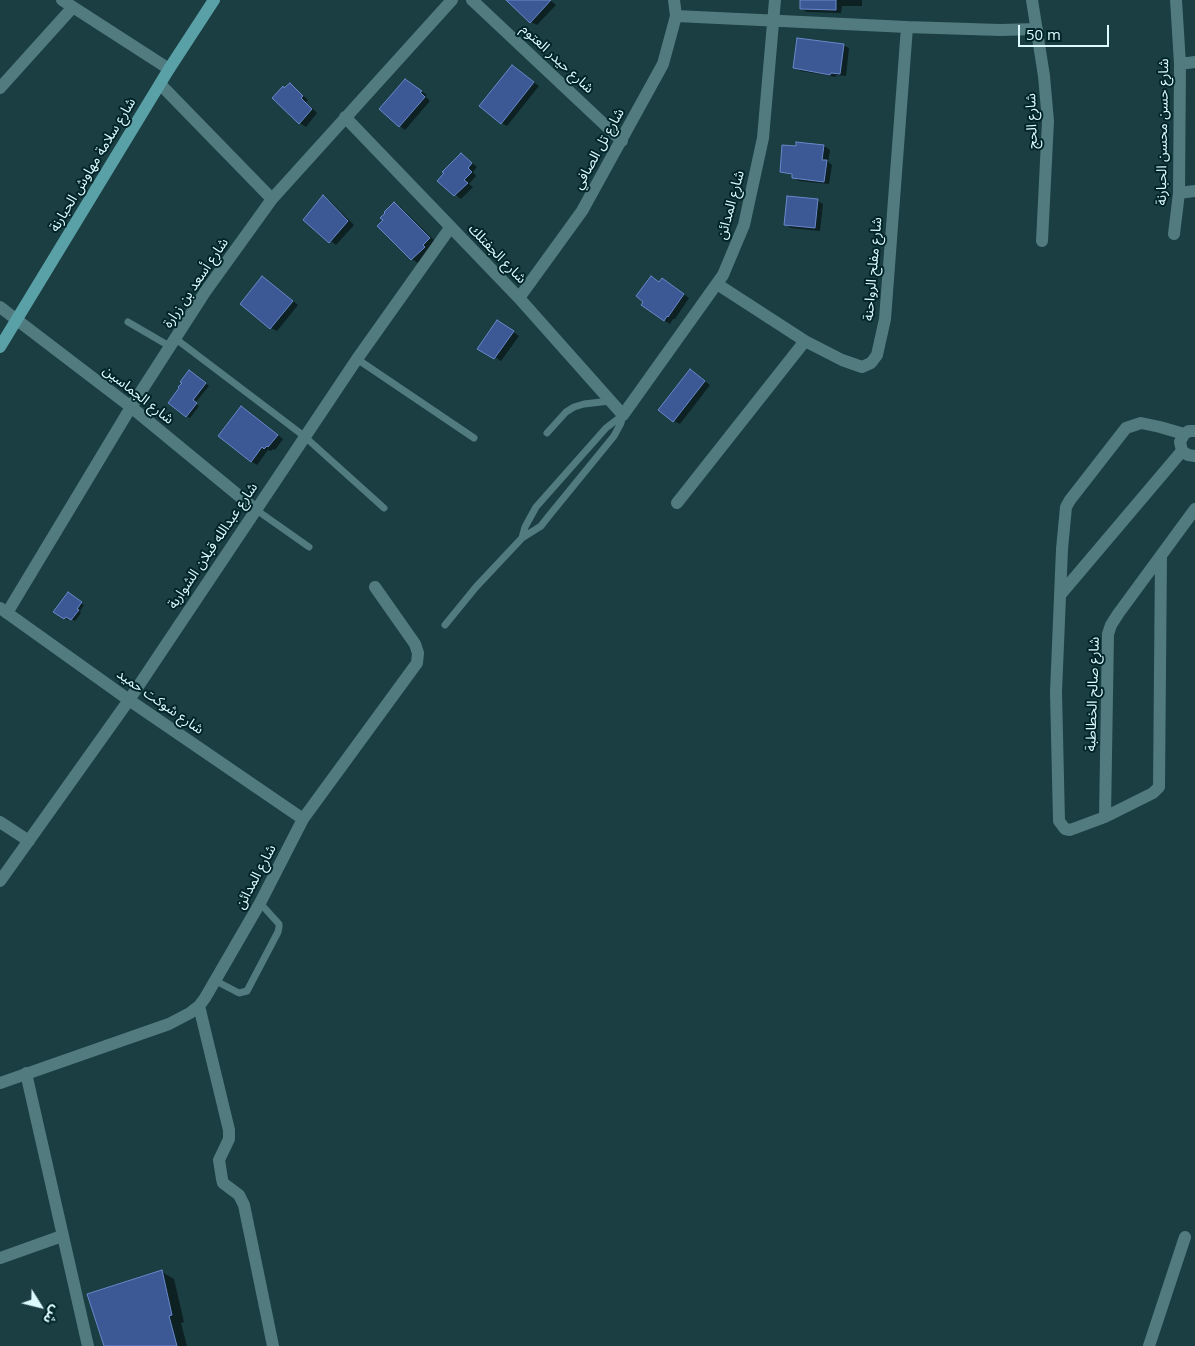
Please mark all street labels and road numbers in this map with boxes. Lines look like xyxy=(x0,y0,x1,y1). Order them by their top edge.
street label: شارع حيدر العتوم xyxy=(517,21,597,97)
street label: شارع حسن محسن الحبارنة xyxy=(1153,58,1173,206)
street label: شارع الحج xyxy=(1023,93,1041,149)
street label: شارع سلامة مهاوش الحبارنة xyxy=(46,95,140,235)
street label: شارع تل الصافي xyxy=(570,106,628,192)
street label: شارع المدائن xyxy=(714,169,748,241)
street label: شارع مفلح الرواحنة xyxy=(860,216,886,322)
street label: شارع الجفتلك xyxy=(465,221,529,287)
street label: شارع أسعد بن زرارة xyxy=(160,235,232,331)
street label: شارع الجماسين xyxy=(99,362,177,428)
street label: شارع عبدالله قبلان الشواربة xyxy=(164,480,262,612)
street label: شارع صالح الخطاطبة xyxy=(1083,636,1103,752)
street label: شارع شوكت حميد xyxy=(113,666,207,738)
street label: شارع المدائن xyxy=(232,842,280,912)

